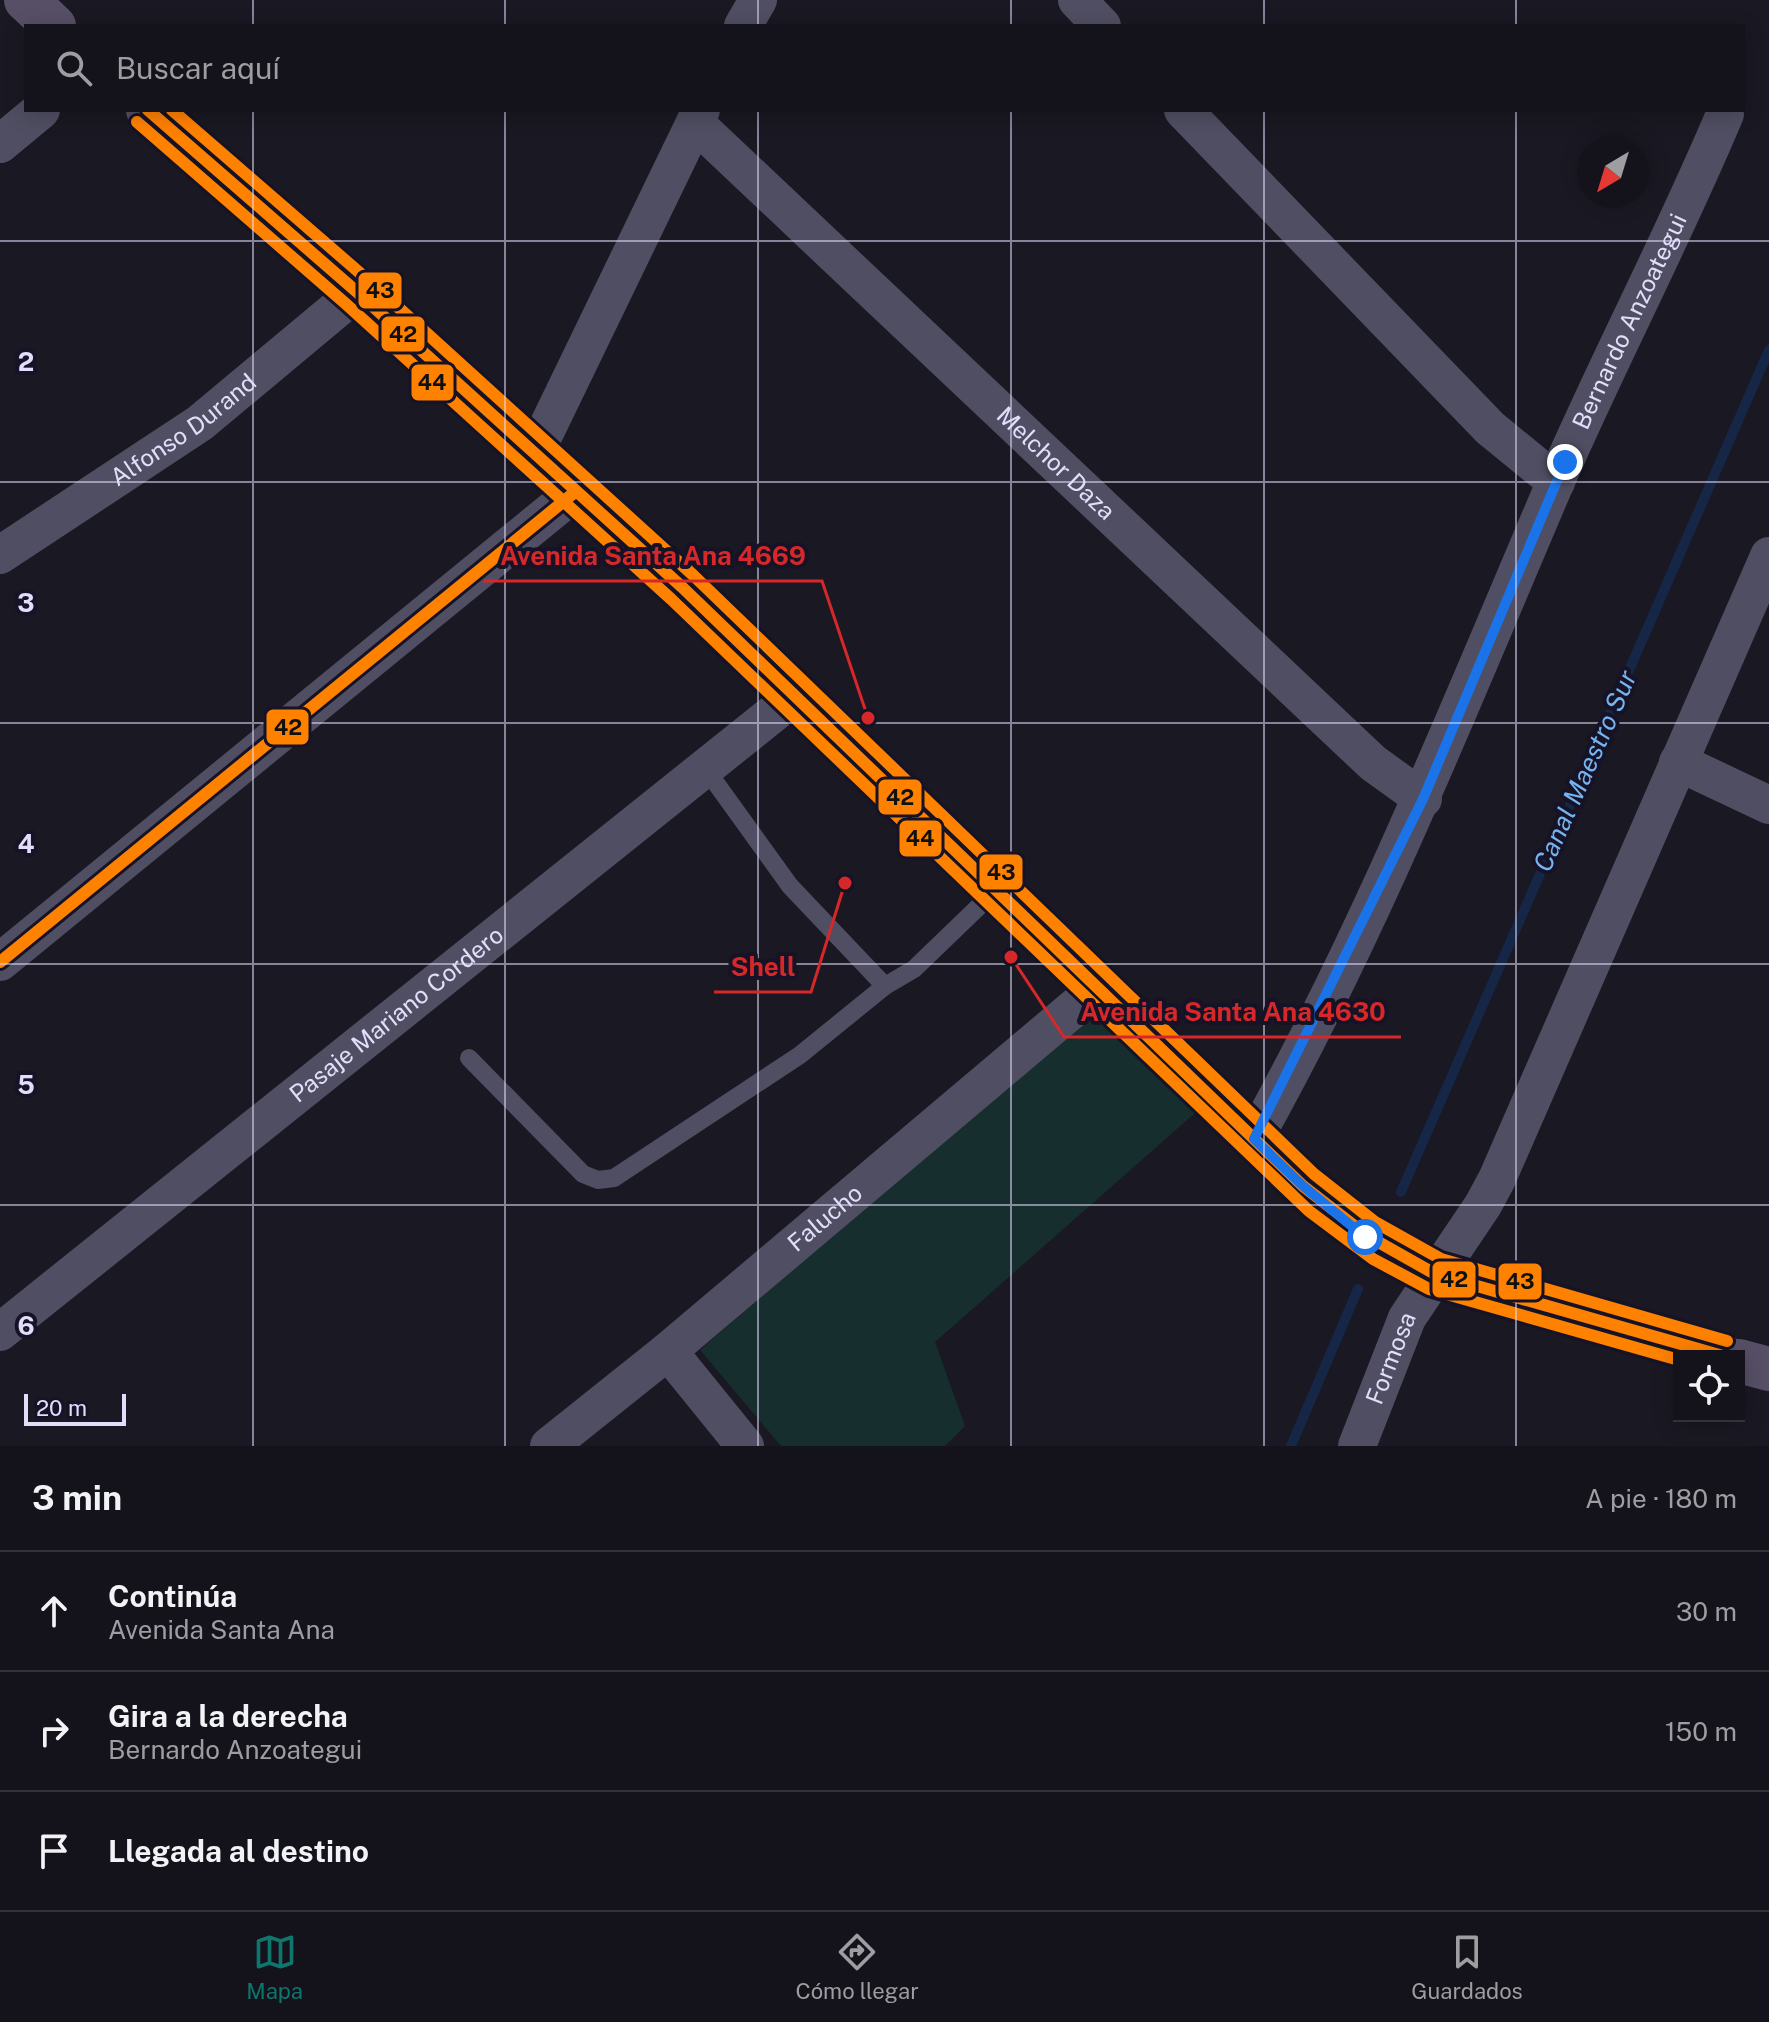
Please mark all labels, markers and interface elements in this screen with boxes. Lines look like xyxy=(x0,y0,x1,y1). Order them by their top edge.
search box xyxy=(24,24,1745,112)
icon: search xyxy=(52,46,96,90)
text: Buscar aquí xyxy=(116,50,280,86)
north arrow xyxy=(1577,136,1649,208)
street label: Bernardo Anzoategui xyxy=(1566,209,1692,433)
line badge: 43 xyxy=(357,271,403,310)
text: 43 xyxy=(365,277,395,303)
line badge: 42 xyxy=(380,315,426,353)
text: 42 xyxy=(389,321,417,347)
text: 2 xyxy=(18,346,34,377)
line badge: 44 xyxy=(410,363,455,402)
street label: Alfonso Durand xyxy=(105,367,261,491)
text: 44 xyxy=(418,369,446,395)
street label: Melchor Daza xyxy=(992,400,1121,525)
route end xyxy=(1547,444,1583,480)
callout: Avenida Santa Ana 4669 xyxy=(484,531,822,581)
text: Avenida Santa Ana 4669 xyxy=(500,540,806,571)
text: 3 xyxy=(17,587,35,618)
water label: Canal Maestro Sur xyxy=(1526,665,1643,876)
line badge: 42 xyxy=(265,708,310,746)
text: 42 xyxy=(274,714,302,740)
line badge: 42 xyxy=(877,778,923,816)
text: 42 xyxy=(886,784,914,810)
line badge: 44 xyxy=(898,819,943,858)
text: 44 xyxy=(906,825,934,851)
text: 4 xyxy=(17,828,35,859)
line badge: 43 xyxy=(978,853,1024,891)
text: 43 xyxy=(986,859,1016,885)
street label: Pasaje Mariano Cordero xyxy=(284,920,508,1108)
callout: Shell xyxy=(714,942,811,992)
text: Shell xyxy=(730,951,796,982)
callout: Avenida Santa Ana 4630 xyxy=(1064,987,1401,1037)
text: Avenida Santa Ana 4630 xyxy=(1080,996,1386,1027)
text: 5 xyxy=(17,1069,35,1100)
street label: Falucho xyxy=(782,1178,867,1257)
route start xyxy=(1347,1219,1383,1255)
line badge: 42 xyxy=(1431,1260,1477,1299)
line badge: 43 xyxy=(1497,1262,1543,1301)
text: 42 xyxy=(1440,1266,1468,1292)
text: 43 xyxy=(1505,1268,1535,1294)
street label: Formosa xyxy=(1360,1308,1421,1408)
text: 6 xyxy=(17,1310,35,1341)
map controls xyxy=(1673,1350,1745,1422)
button: locate xyxy=(1673,1350,1745,1422)
scale bar xyxy=(24,1390,126,1426)
text: 20 m xyxy=(36,1395,87,1421)
text: 3 min xyxy=(32,1478,122,1518)
text: A pie · 180 m xyxy=(1585,1483,1737,1514)
text: Continúa xyxy=(108,1578,237,1614)
icon: ahead xyxy=(32,1589,76,1633)
text: 30 m xyxy=(1676,1596,1737,1627)
text: Avenida Santa Ana xyxy=(108,1614,335,1645)
text: Gira a la derecha xyxy=(108,1698,348,1734)
icon: right xyxy=(32,1709,76,1753)
text: 150 m xyxy=(1665,1716,1737,1747)
text: Bernardo Anzoategui xyxy=(108,1734,362,1765)
icon: arrive xyxy=(32,1829,76,1873)
text: Llegada al destino xyxy=(108,1833,369,1869)
tab: Mapa xyxy=(246,1930,303,2004)
tab: Cómo llegar xyxy=(796,1930,919,2004)
tab: Guardados xyxy=(1411,1930,1523,2004)

